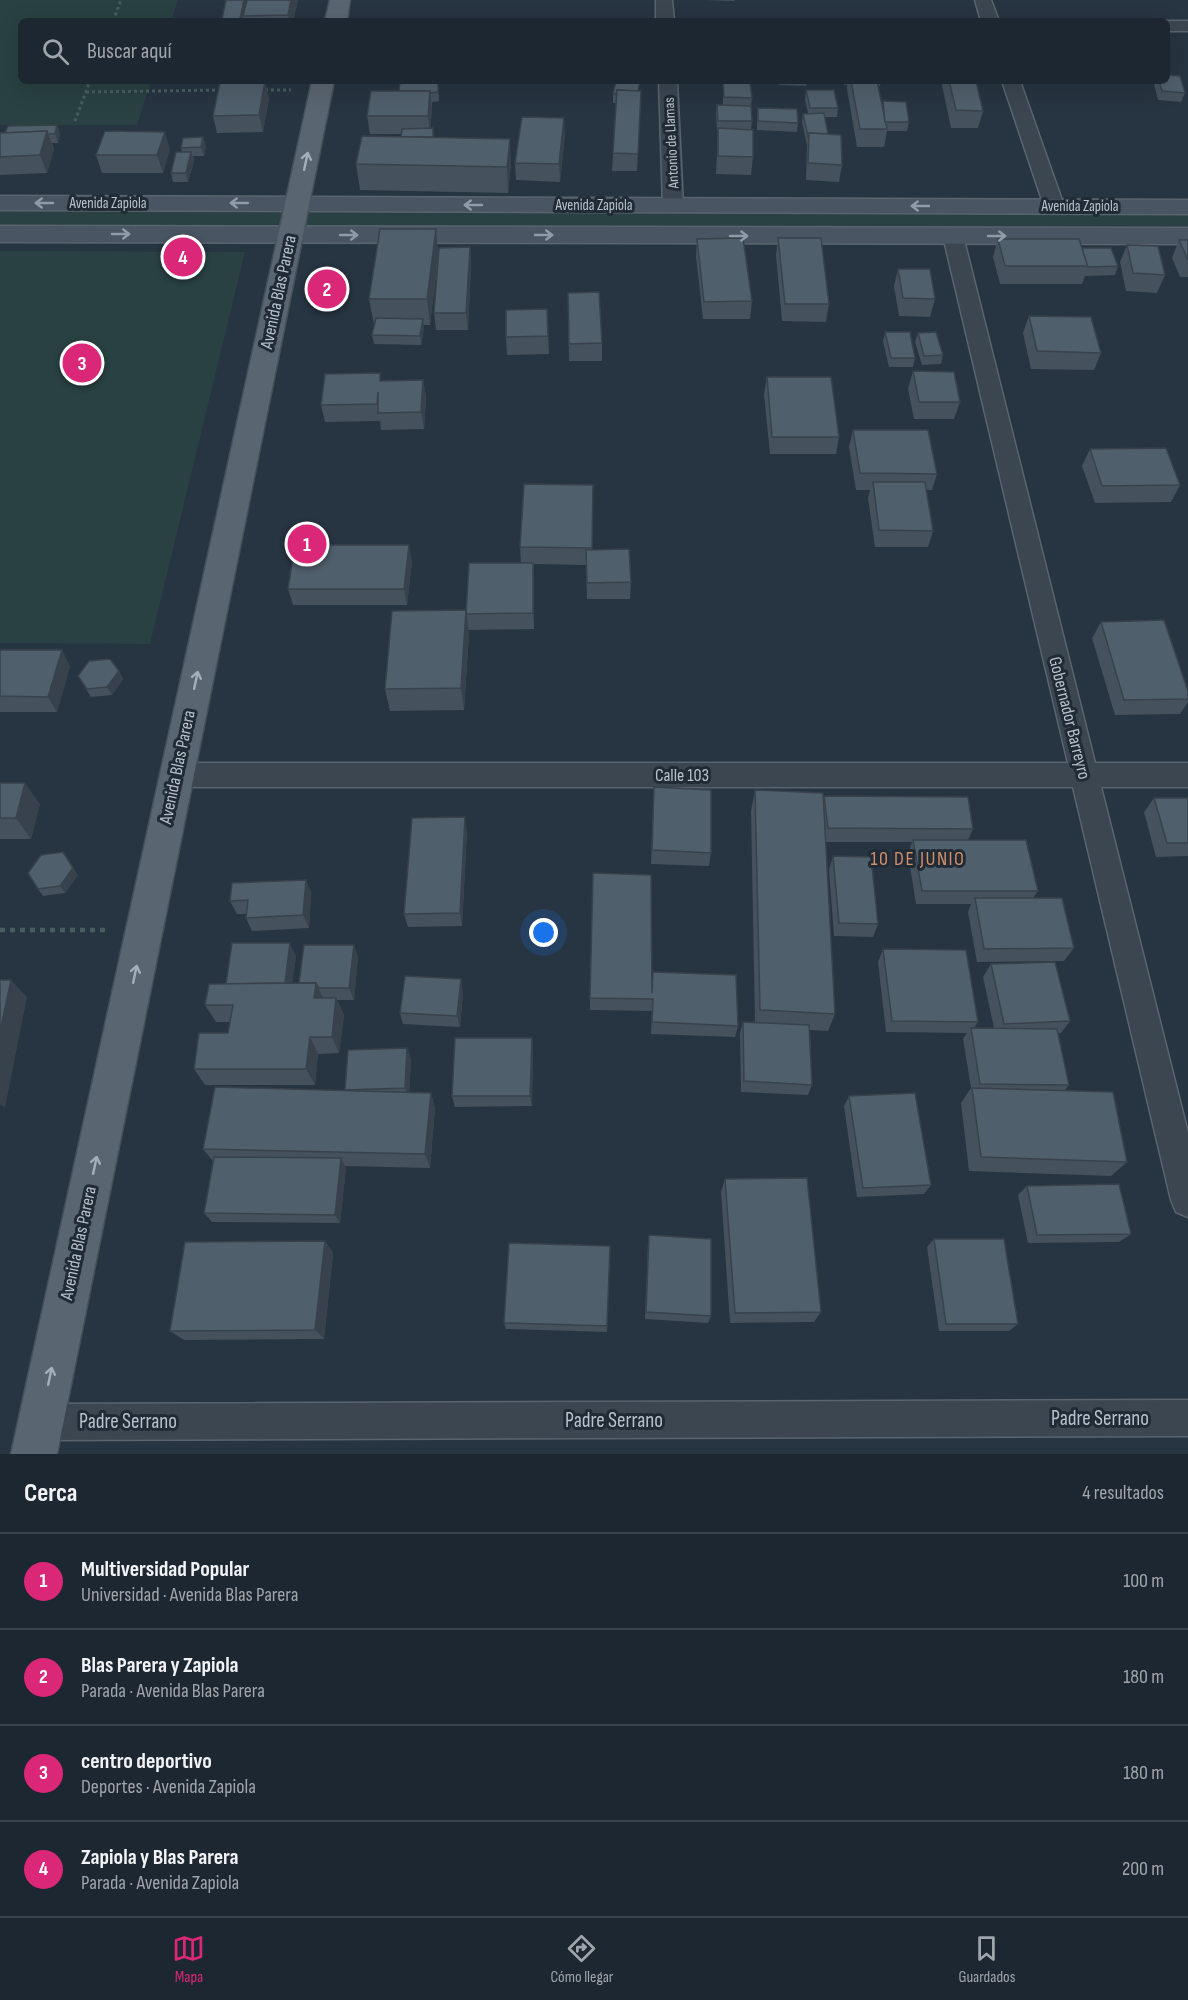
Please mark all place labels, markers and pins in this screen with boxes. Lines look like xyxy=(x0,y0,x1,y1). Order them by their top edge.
pin: 4 xyxy=(164,234,202,280)
pin: 2 xyxy=(308,266,346,312)
pin: 3 xyxy=(62,340,101,386)
pin: 1 xyxy=(288,522,326,566)

